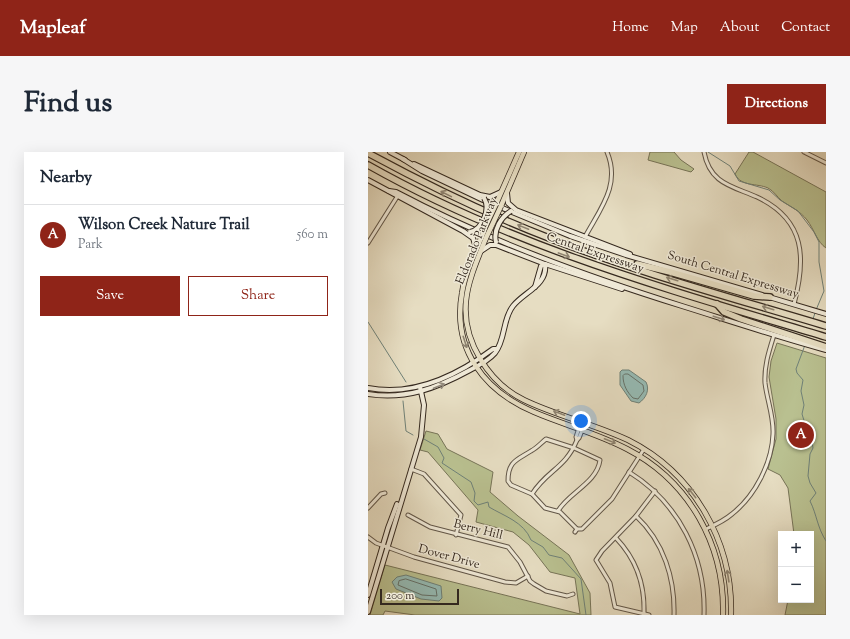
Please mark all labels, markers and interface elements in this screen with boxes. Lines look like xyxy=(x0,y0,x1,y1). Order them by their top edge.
text: Mapleaf xyxy=(20,15,86,42)
text: Home xyxy=(612,18,649,38)
text: Map xyxy=(671,18,698,38)
text: About xyxy=(720,18,759,38)
text: Contact xyxy=(781,18,830,38)
text: Find us xyxy=(24,84,112,124)
button: Directions xyxy=(727,84,826,124)
text: Nearby xyxy=(40,166,92,190)
one-way arrow xyxy=(440,190,452,197)
street label: Eldorado Parkway xyxy=(451,195,503,287)
text: Wilson Creek Nature Trail xyxy=(78,215,250,236)
one-way arrow xyxy=(517,223,529,231)
text: A xyxy=(48,226,58,244)
text: 560 m xyxy=(297,226,328,244)
street label: Central Expressway xyxy=(544,228,646,278)
text: Park xyxy=(78,236,103,254)
street label: South Central Expressway xyxy=(665,246,801,304)
one-way arrow xyxy=(557,252,570,259)
one-way arrow xyxy=(666,275,679,282)
button: Save xyxy=(40,276,180,316)
button: Share xyxy=(188,276,328,316)
one-way arrow xyxy=(762,304,775,311)
one-way arrow xyxy=(713,315,726,322)
one-way arrow xyxy=(461,336,469,348)
one-way arrow xyxy=(432,381,444,389)
one-way arrow xyxy=(553,409,565,417)
your location xyxy=(571,411,591,431)
pin: A xyxy=(788,420,814,450)
one-way arrow xyxy=(604,438,616,446)
one-way arrow xyxy=(688,488,697,499)
street label: Berry Hill xyxy=(451,515,505,545)
map controls xyxy=(778,531,814,603)
button: + xyxy=(778,531,814,567)
street label: Dover Drive xyxy=(416,540,482,574)
button: − xyxy=(778,567,814,603)
one-way arrow xyxy=(724,570,732,583)
scale bar xyxy=(380,587,459,606)
text: 200 m xyxy=(386,588,414,604)

